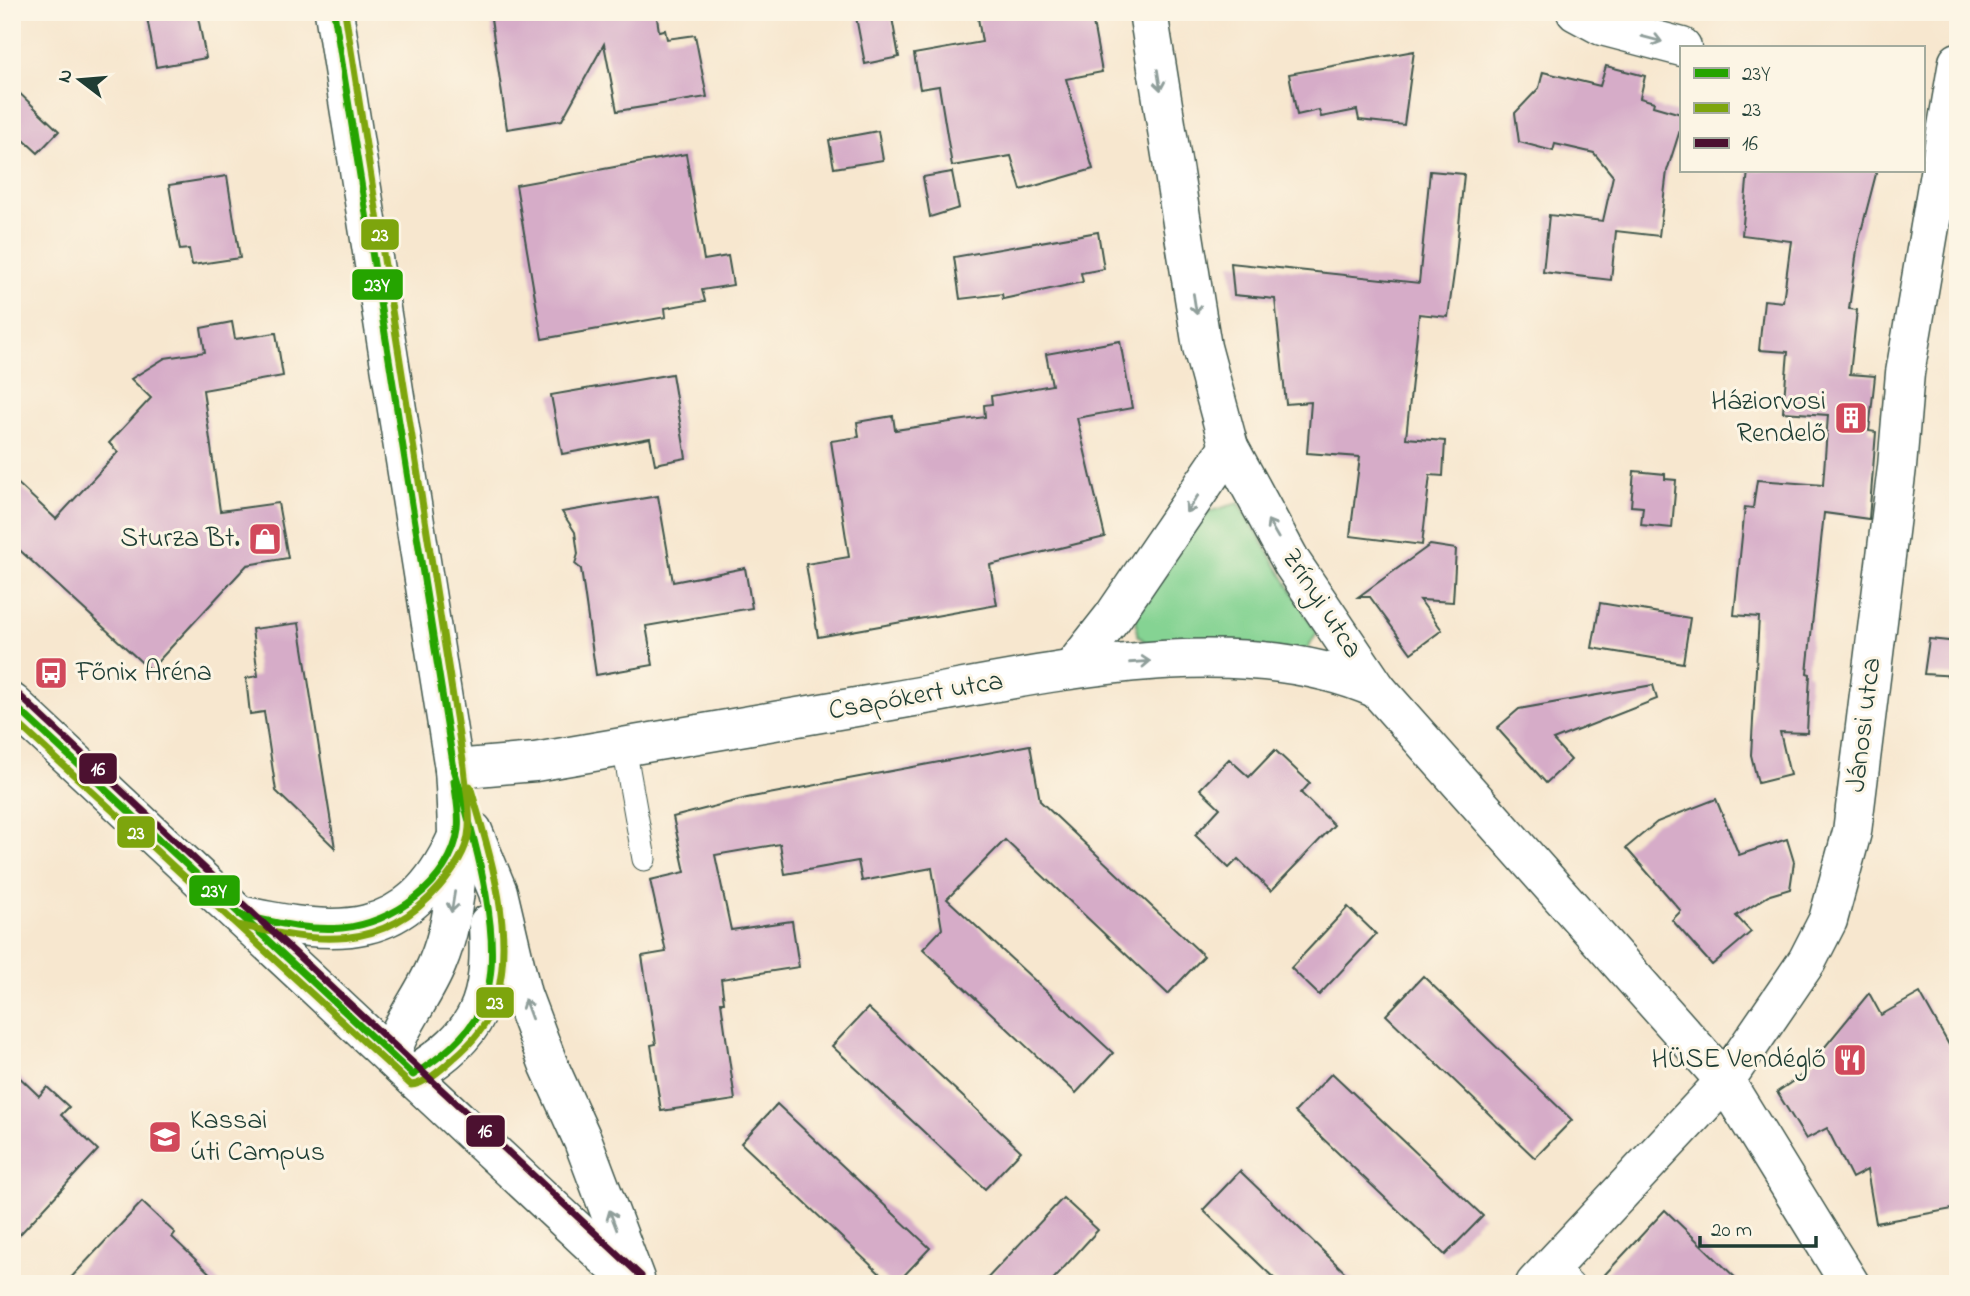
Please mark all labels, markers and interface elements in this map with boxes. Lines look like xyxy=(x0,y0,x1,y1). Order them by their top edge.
one-way arrow xyxy=(1640,33,1662,46)
north arrow xyxy=(46,46,116,116)
legend xyxy=(1680,46,1924,172)
text: 23Y xyxy=(1742,60,1771,90)
text: N xyxy=(51,66,81,86)
one-way arrow xyxy=(1153,68,1166,91)
text: 23 xyxy=(1742,96,1761,126)
text: 16 xyxy=(1742,130,1758,160)
line badge: 23 xyxy=(360,218,400,251)
text: 23 xyxy=(370,223,389,250)
line badge: 23Y xyxy=(351,268,404,301)
text: 23Y xyxy=(363,273,390,300)
one-way arrow xyxy=(1189,292,1202,315)
place label: Háziorvosi Rendelő xyxy=(1711,382,1826,455)
building icon: Háziorvosi Rendelő xyxy=(1832,399,1870,437)
one-way arrow xyxy=(1185,494,1199,513)
place label: Sturza Bt. xyxy=(120,519,240,560)
one-way arrow xyxy=(1266,519,1279,540)
shop icon: Sturza Bt. xyxy=(246,520,284,558)
street label: Zrínyi utca xyxy=(1270,541,1372,667)
place label: Főnix Aréna xyxy=(75,653,212,694)
bus stop icon: Főnix Aréna xyxy=(32,654,70,692)
one-way arrow xyxy=(1128,655,1151,668)
street label: Jánosi utca xyxy=(1836,655,1894,795)
street label: Csapókert utca xyxy=(826,661,1006,733)
line badge: 16 xyxy=(78,752,118,785)
text: 16 xyxy=(91,757,106,784)
line badge: 23 xyxy=(116,815,156,849)
text: 23 xyxy=(126,821,145,848)
line badge: 23Y xyxy=(188,874,241,907)
text: 23Y xyxy=(200,879,227,906)
one-way arrow xyxy=(446,890,459,913)
line badge: 23 xyxy=(475,986,515,1019)
text: 23 xyxy=(485,991,504,1018)
one-way arrow xyxy=(520,998,533,1020)
place label: HÜSE Vendéglő xyxy=(1652,1040,1826,1081)
restaurant icon: HÜSE Vendéglő xyxy=(1831,1041,1869,1079)
place label: Kassai úti Campus xyxy=(190,1101,325,1174)
line badge: 16 xyxy=(465,1114,506,1148)
school or university icon: Kassai úti Campus xyxy=(146,1118,184,1156)
text: 16 xyxy=(478,1119,493,1146)
scale bar xyxy=(1700,1205,1816,1249)
one-way arrow xyxy=(605,1209,618,1231)
text: 20 m xyxy=(1711,1216,1752,1246)

